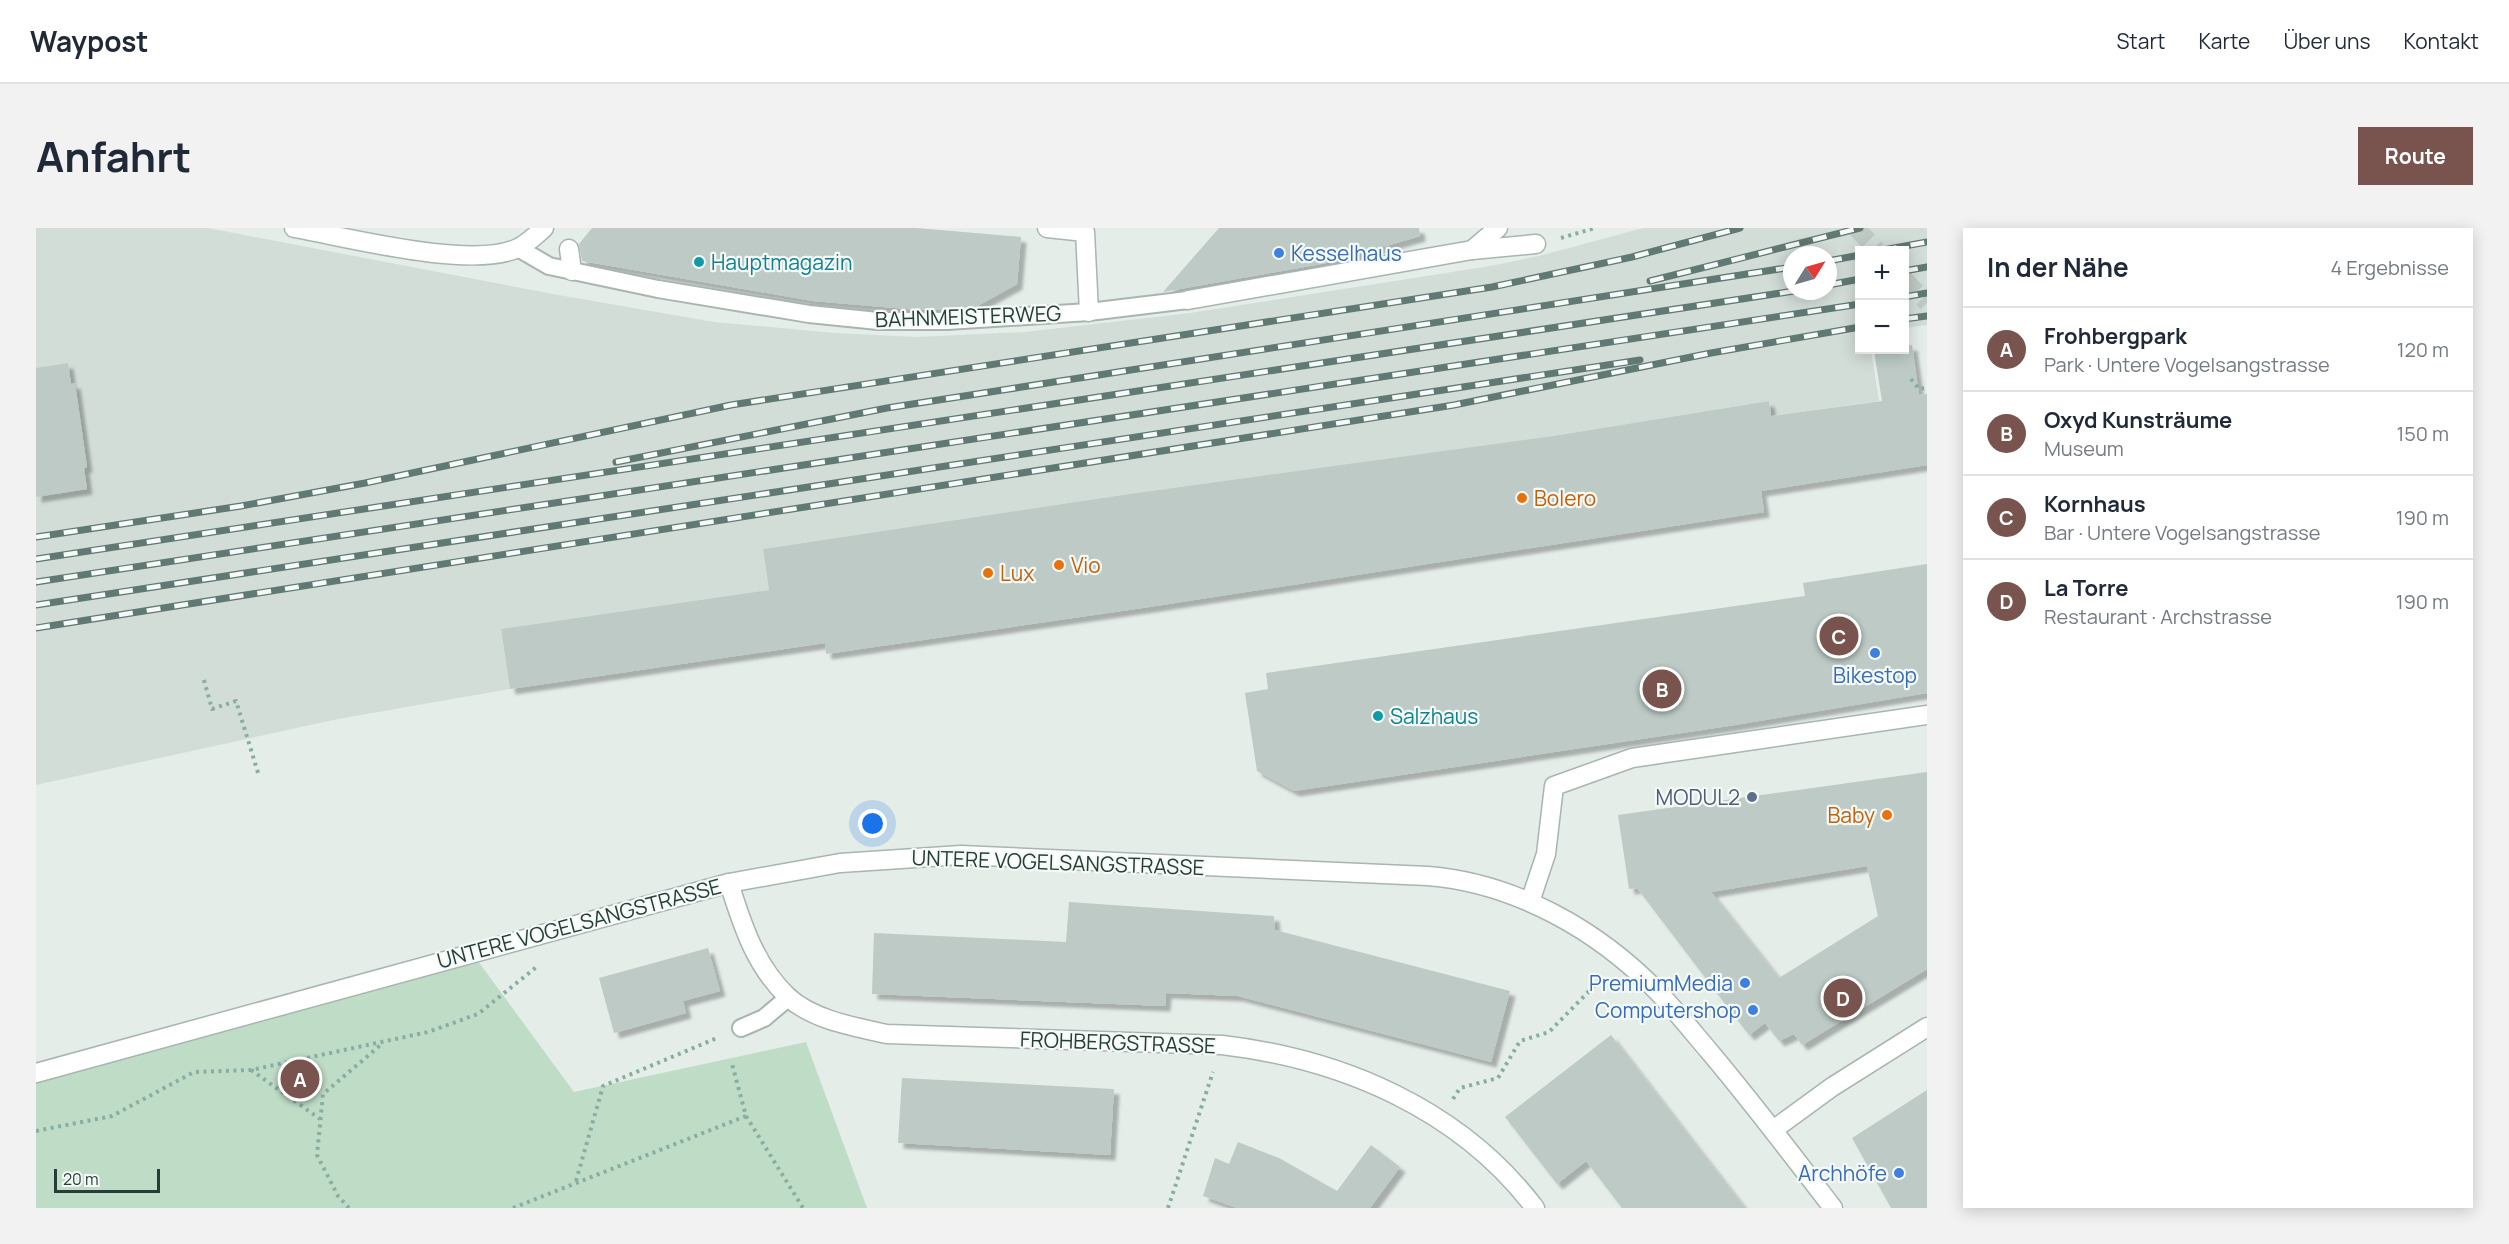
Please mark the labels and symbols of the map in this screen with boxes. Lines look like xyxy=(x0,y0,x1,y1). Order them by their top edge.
place label: Kesselhaus xyxy=(1291,239,1402,267)
marker: Kesselhaus xyxy=(1272,246,1286,260)
north arrow xyxy=(1783,246,1837,300)
place label: Hauptmagazin xyxy=(711,248,852,276)
marker: Hauptmagazin xyxy=(692,255,706,269)
street label: BAHNMEISTERWEG xyxy=(875,299,1062,333)
place label: Bolero xyxy=(1534,484,1596,512)
marker: Bolero xyxy=(1515,491,1529,505)
place label: Vio xyxy=(1071,551,1101,579)
marker: Vio xyxy=(1052,558,1066,572)
place label: Lux xyxy=(1000,559,1034,587)
marker: Lux xyxy=(981,566,995,580)
pin: C xyxy=(1820,614,1858,658)
marker: Bikestop xyxy=(1868,646,1882,660)
place label: Bikestop xyxy=(1833,661,1917,689)
pin: B xyxy=(1642,666,1682,712)
place label: Salzhaus xyxy=(1390,702,1478,730)
marker: Salzhaus xyxy=(1371,709,1385,723)
place label: MODUL2 xyxy=(1656,783,1740,811)
marker: MODUL2 xyxy=(1745,790,1759,804)
place label: Baby xyxy=(1828,801,1875,829)
marker: Baby xyxy=(1880,808,1894,822)
your location xyxy=(858,809,887,838)
street label: UNTERE VOGELSANGSTRASSE xyxy=(911,843,1205,881)
street label: UNTERE VOGELSANGSTRASSE xyxy=(434,872,724,974)
place label: PremiumMedia xyxy=(1589,969,1733,997)
marker: PremiumMedia xyxy=(1738,976,1752,990)
pin: D xyxy=(1824,976,1862,1020)
place label: Computershop xyxy=(1595,996,1741,1024)
marker: Computershop xyxy=(1746,1003,1760,1017)
street label: FROHBERGSTRASSE xyxy=(1020,1025,1216,1059)
pin: A xyxy=(280,1056,320,1102)
place label: Archhöfe xyxy=(1798,1159,1887,1187)
scale bar xyxy=(54,1166,160,1194)
marker: Archhöfe xyxy=(1892,1166,1906,1180)

